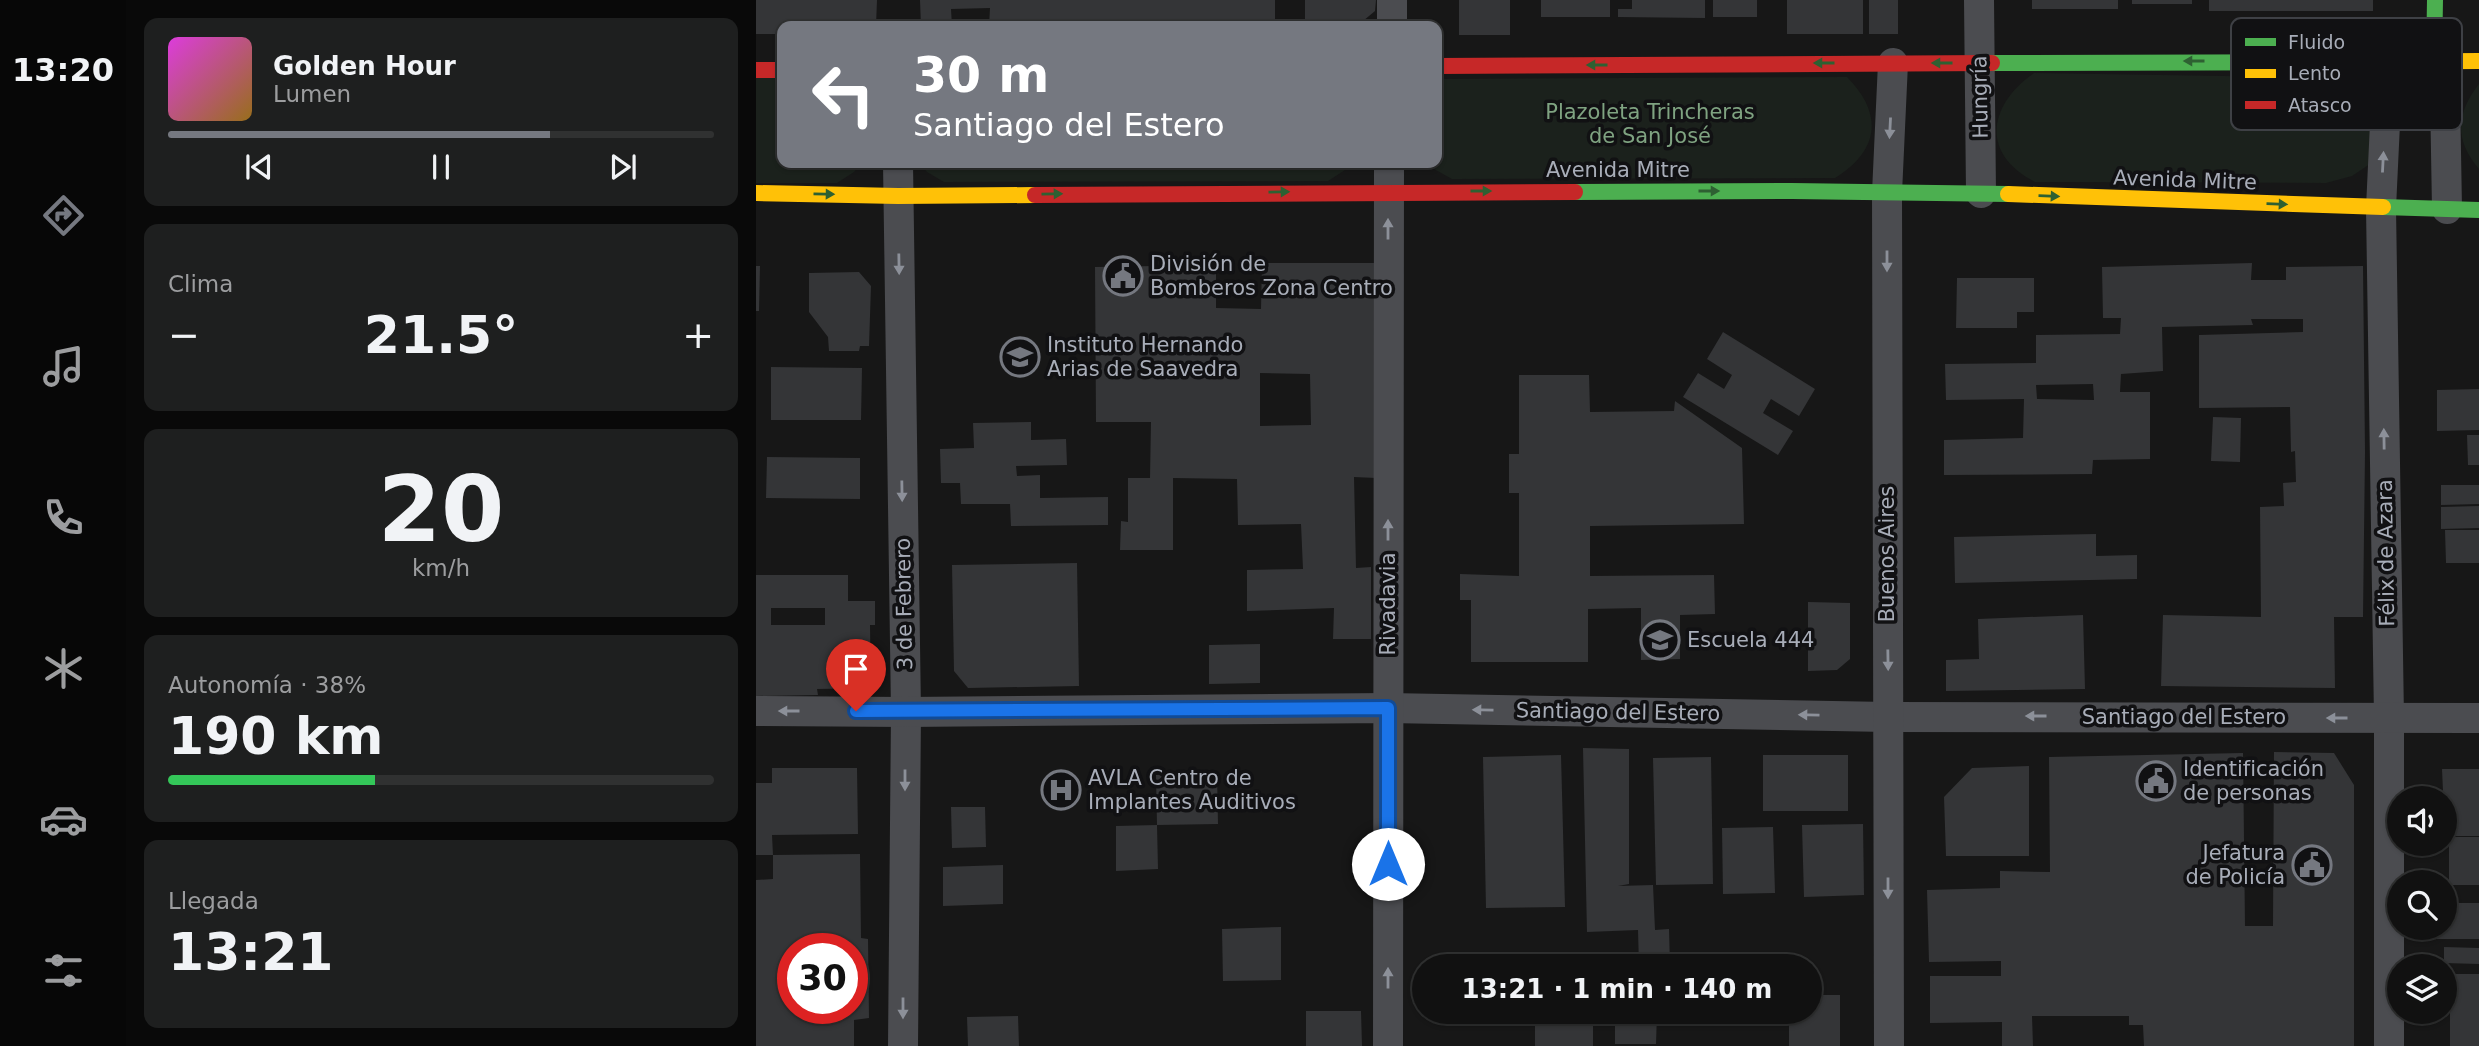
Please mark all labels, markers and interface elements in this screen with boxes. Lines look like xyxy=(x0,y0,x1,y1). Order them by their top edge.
legend xyxy=(2231,18,2462,130)
text: Fluido xyxy=(2288,31,2345,53)
text: 30 m xyxy=(913,47,1049,104)
icon: left xyxy=(798,49,889,140)
text: 13:20 xyxy=(12,51,114,89)
text: Golden Hour xyxy=(273,51,456,81)
street label: Hungría xyxy=(1967,55,1993,139)
one-way arrow xyxy=(2183,55,2205,67)
one-way arrow xyxy=(1813,57,1835,69)
one-way arrow xyxy=(1931,57,1953,69)
one-way arrow xyxy=(1586,59,1608,71)
text: Lento xyxy=(2288,62,2341,84)
text: Lumen xyxy=(273,81,351,107)
text: Atasco xyxy=(2288,94,2352,116)
park label: Plazoleta Trincheras de San José xyxy=(1545,100,1755,148)
text: Santiago del Estero xyxy=(913,106,1225,144)
one-way arrow xyxy=(1884,117,1895,139)
icon: previous xyxy=(240,148,278,186)
icon: pause xyxy=(422,148,460,186)
icon: next xyxy=(604,148,642,186)
one-way arrow xyxy=(2378,151,2389,173)
street label: Avenida Mitre xyxy=(1546,158,1690,182)
street label: Avenida Mitre xyxy=(2113,165,2257,195)
one-way arrow xyxy=(1470,185,1492,197)
one-way arrow xyxy=(1698,185,1720,197)
one-way arrow xyxy=(1268,186,1290,198)
one-way arrow xyxy=(1041,188,1063,200)
one-way arrow xyxy=(813,189,835,200)
one-way arrow xyxy=(2038,190,2060,201)
icon: directions xyxy=(39,191,88,240)
one-way arrow xyxy=(2266,199,2288,210)
one-way arrow xyxy=(1382,218,1394,240)
one-way arrow xyxy=(1881,251,1893,273)
place label: División de Bomberos Zona Centro xyxy=(1150,252,1393,300)
one-way arrow xyxy=(893,253,905,275)
public building icon: División de Bomberos Zona Centro xyxy=(1102,255,1144,297)
text: Clima xyxy=(168,271,233,297)
text: 21.5° xyxy=(364,305,518,365)
text: − xyxy=(168,313,200,357)
text: + xyxy=(682,313,714,357)
place label: Instituto Hernando Arias de Saavedra xyxy=(1047,333,1243,381)
school or university icon: Instituto Hernando Arias de Saavedra xyxy=(999,336,1041,378)
icon: music xyxy=(39,342,88,391)
one-way arrow xyxy=(2379,428,2390,450)
text: 20 xyxy=(378,457,504,562)
street label: Félix de Azara xyxy=(2373,479,2399,627)
one-way arrow xyxy=(897,481,908,503)
street label: Buenos Aires xyxy=(1875,486,1899,622)
icon: phone xyxy=(39,493,88,542)
one-way arrow xyxy=(1382,519,1394,541)
street label: 3 de Febrero xyxy=(891,538,917,670)
street label: Rivadavia xyxy=(1376,552,1400,656)
text: km/h xyxy=(412,555,470,581)
school or university icon: Escuela 444 xyxy=(1639,619,1681,661)
place label: Escuela 444 xyxy=(1687,628,1814,652)
pin xyxy=(826,639,886,711)
icon: climate xyxy=(39,644,88,693)
icon: arrive xyxy=(837,650,875,688)
one-way arrow xyxy=(1882,650,1894,672)
text: Autonomía · 38% xyxy=(168,672,366,698)
street label: Santiago del Estero xyxy=(1516,698,1720,726)
one-way arrow xyxy=(1472,704,1494,715)
one-way arrow xyxy=(777,705,799,717)
street label: Santiago del Estero xyxy=(2082,705,2286,729)
text: 190 km xyxy=(168,706,383,766)
one-way arrow xyxy=(1798,709,1820,721)
one-way arrow xyxy=(2025,710,2047,722)
one-way arrow xyxy=(2326,712,2348,724)
place label: Identificación de personas xyxy=(2183,757,2324,805)
public building icon: Identificación de personas xyxy=(2135,760,2177,802)
place label: AVLA Centro de Implantes Auditivos xyxy=(1088,766,1296,814)
one-way arrow xyxy=(899,769,911,791)
hospital icon: AVLA Centro de Implantes Auditivos xyxy=(1040,769,1082,811)
map controls xyxy=(2387,786,2457,1024)
button: sound xyxy=(2387,786,2457,856)
icon: car xyxy=(39,795,88,844)
position arrow xyxy=(1351,827,1425,901)
place label: Jefatura de Policía xyxy=(2185,841,2285,889)
public building icon: Jefatura de Policía xyxy=(2291,844,2333,886)
button: search xyxy=(2387,870,2457,940)
one-way arrow xyxy=(1882,877,1894,899)
text: Llegada xyxy=(168,888,259,914)
text: 13:21 xyxy=(168,922,334,982)
speed limit sign: 30 xyxy=(777,933,868,1024)
icon: filters xyxy=(39,946,88,995)
button: layers xyxy=(2387,954,2457,1024)
one-way arrow xyxy=(1382,967,1394,989)
text: 13:21 · 1 min · 140 m xyxy=(1462,974,1772,1004)
one-way arrow xyxy=(897,997,909,1019)

